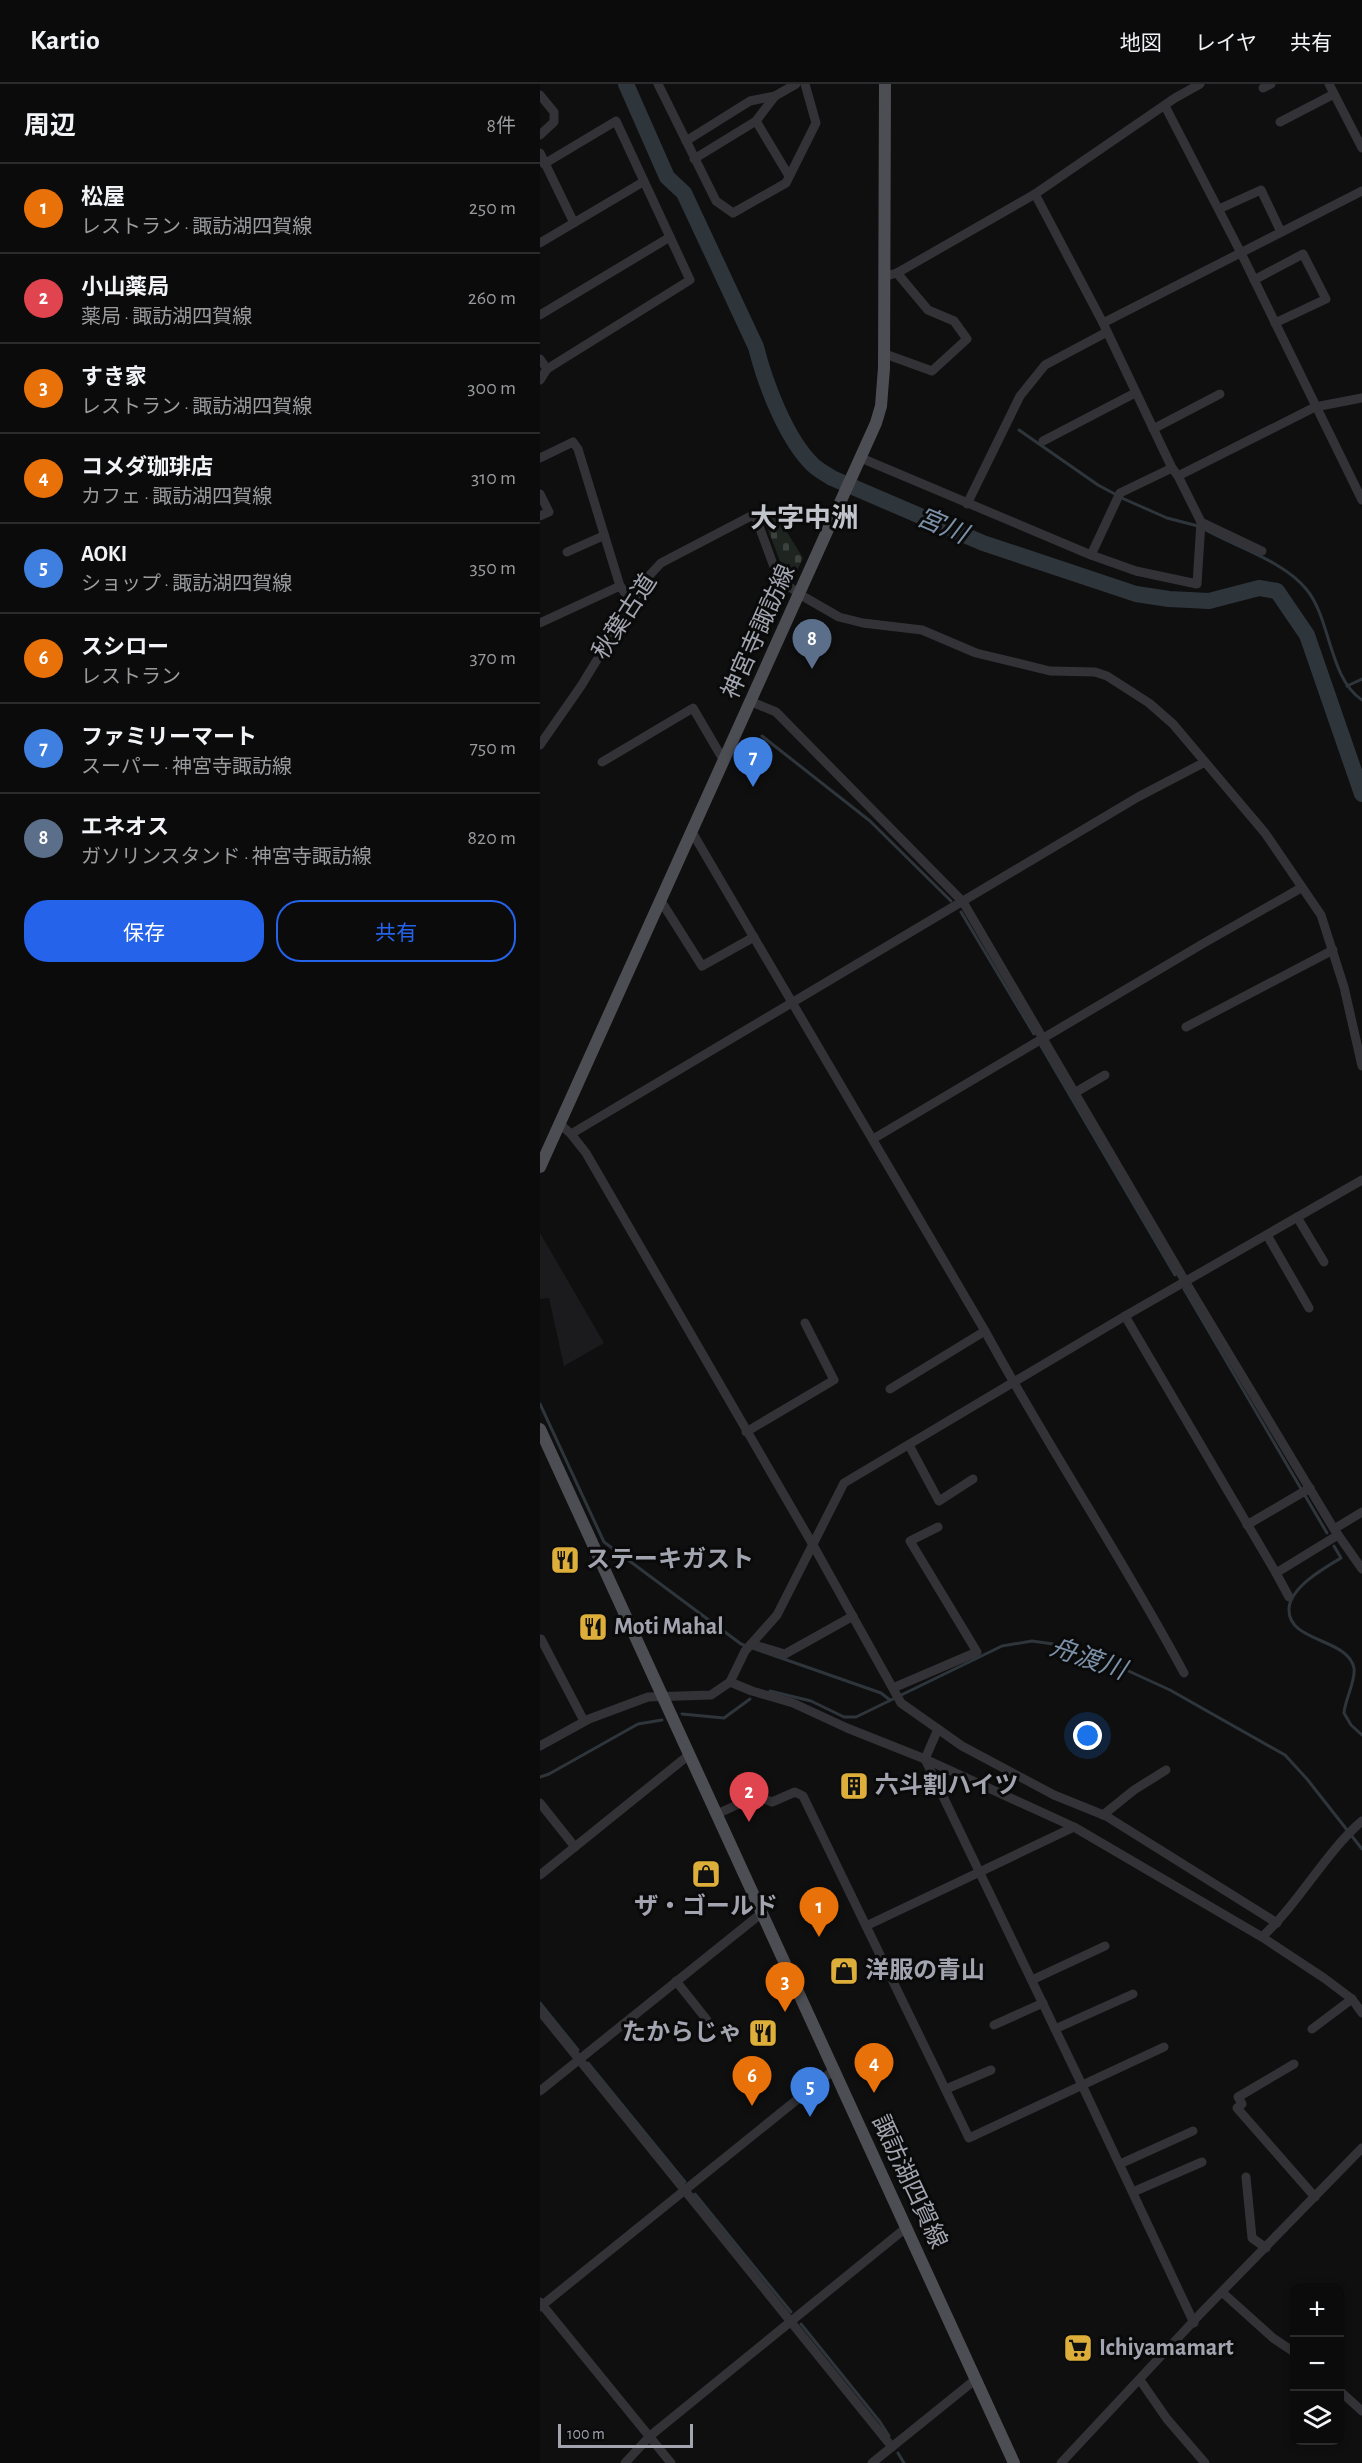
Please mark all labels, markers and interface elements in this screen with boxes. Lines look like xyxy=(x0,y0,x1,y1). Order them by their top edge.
text: Kartio xyxy=(30,27,100,55)
text: 地図 xyxy=(1120,33,1162,54)
text: レイヤ xyxy=(1195,33,1257,54)
text: 共有 xyxy=(1290,33,1332,54)
text: 周辺 xyxy=(24,113,76,139)
text: 8件 xyxy=(487,116,516,136)
text: 松屋 xyxy=(81,186,125,208)
text: 1 xyxy=(40,198,47,218)
text: 250 m xyxy=(469,198,516,218)
text: レストラン · 諏訪湖四賀線 xyxy=(81,217,312,237)
text: 小山薬局 xyxy=(81,276,169,298)
text: 2 xyxy=(39,288,48,308)
text: 260 m xyxy=(468,288,516,308)
text: 薬局 · 諏訪湖四賀線 xyxy=(81,307,252,327)
text: すき家 xyxy=(81,366,147,388)
text: 3 xyxy=(39,378,48,398)
text: 300 m xyxy=(467,378,516,398)
text: レストラン · 諏訪湖四賀線 xyxy=(81,397,312,417)
text: コメダ珈琲店 xyxy=(81,456,213,478)
text: 4 xyxy=(38,468,49,488)
text: 310 m xyxy=(471,468,516,488)
text: カフェ · 諏訪湖四賀線 xyxy=(81,487,272,507)
district label: 大字中洲 xyxy=(750,503,858,532)
water label: 宮川 xyxy=(913,503,974,549)
text: AOKI xyxy=(81,543,127,565)
text: 5 xyxy=(39,558,48,578)
text: 350 m xyxy=(470,558,516,578)
street label: 神宮寺諏訪線 xyxy=(717,561,799,703)
street label: 秋葉古道 xyxy=(587,569,661,664)
text: ショップ · 諏訪湖四賀線 xyxy=(81,574,292,594)
pin: 8 xyxy=(792,620,832,669)
text: スシロー xyxy=(81,636,169,658)
text: 6 xyxy=(39,648,48,668)
text: 370 m xyxy=(470,648,516,668)
text: レストラン xyxy=(81,667,181,687)
text: ファミリーマート xyxy=(81,726,257,748)
text: 7 xyxy=(39,738,48,758)
text: 750 m xyxy=(469,738,516,758)
pin: 7 xyxy=(734,738,772,787)
text: スーパー · 神宮寺諏訪線 xyxy=(81,757,292,777)
text: エネオス xyxy=(81,816,169,838)
text: 8 xyxy=(39,828,48,848)
text: 820 m xyxy=(468,828,516,848)
text: ガソリンスタンド · 神宮寺諏訪線 xyxy=(81,847,372,867)
button: 保存 xyxy=(24,900,264,962)
button: 共有 xyxy=(276,900,516,962)
restaurant icon: ステーキガスト xyxy=(549,1544,581,1576)
place label: ステーキガスト xyxy=(586,1546,754,1572)
restaurant icon: Moti Mahal xyxy=(577,1611,609,1643)
place label: Moti Mahal xyxy=(614,1615,724,1639)
water label: 舟渡川 xyxy=(1047,1633,1132,1685)
your location xyxy=(1073,1721,1102,1750)
building icon: 六斗割ハイツ xyxy=(838,1770,870,1802)
pin: 2 xyxy=(730,1772,768,1822)
place label: 六斗割ハイツ xyxy=(875,1772,1019,1798)
shop icon: ザ・ゴールド xyxy=(690,1858,722,1890)
pin: 1 xyxy=(800,1888,838,1937)
place label: ザ・ゴールド xyxy=(634,1893,778,1919)
shop icon: 洋服の青山 xyxy=(828,1955,860,1987)
place label: 洋服の青山 xyxy=(865,1957,985,1983)
pin: 3 xyxy=(766,1962,804,2012)
restaurant icon: たからじゃ xyxy=(747,2017,779,2049)
place label: たからじゃ xyxy=(622,2020,742,2045)
pin: 4 xyxy=(854,2044,894,2093)
pin: 6 xyxy=(732,2056,772,2106)
pin: 5 xyxy=(790,2068,830,2117)
street label: 諏訪湖四賀線 xyxy=(868,2111,952,2252)
map controls xyxy=(1290,2283,1344,2445)
button: + xyxy=(1290,2283,1344,2337)
supermarket icon: Ichiyamamart xyxy=(1062,2332,1094,2364)
place label: Ichiyamamart xyxy=(1099,2336,1234,2360)
button: − xyxy=(1290,2337,1344,2391)
button: layers xyxy=(1290,2391,1344,2445)
scale bar xyxy=(558,2421,693,2448)
text: 100 m xyxy=(567,2426,605,2442)

